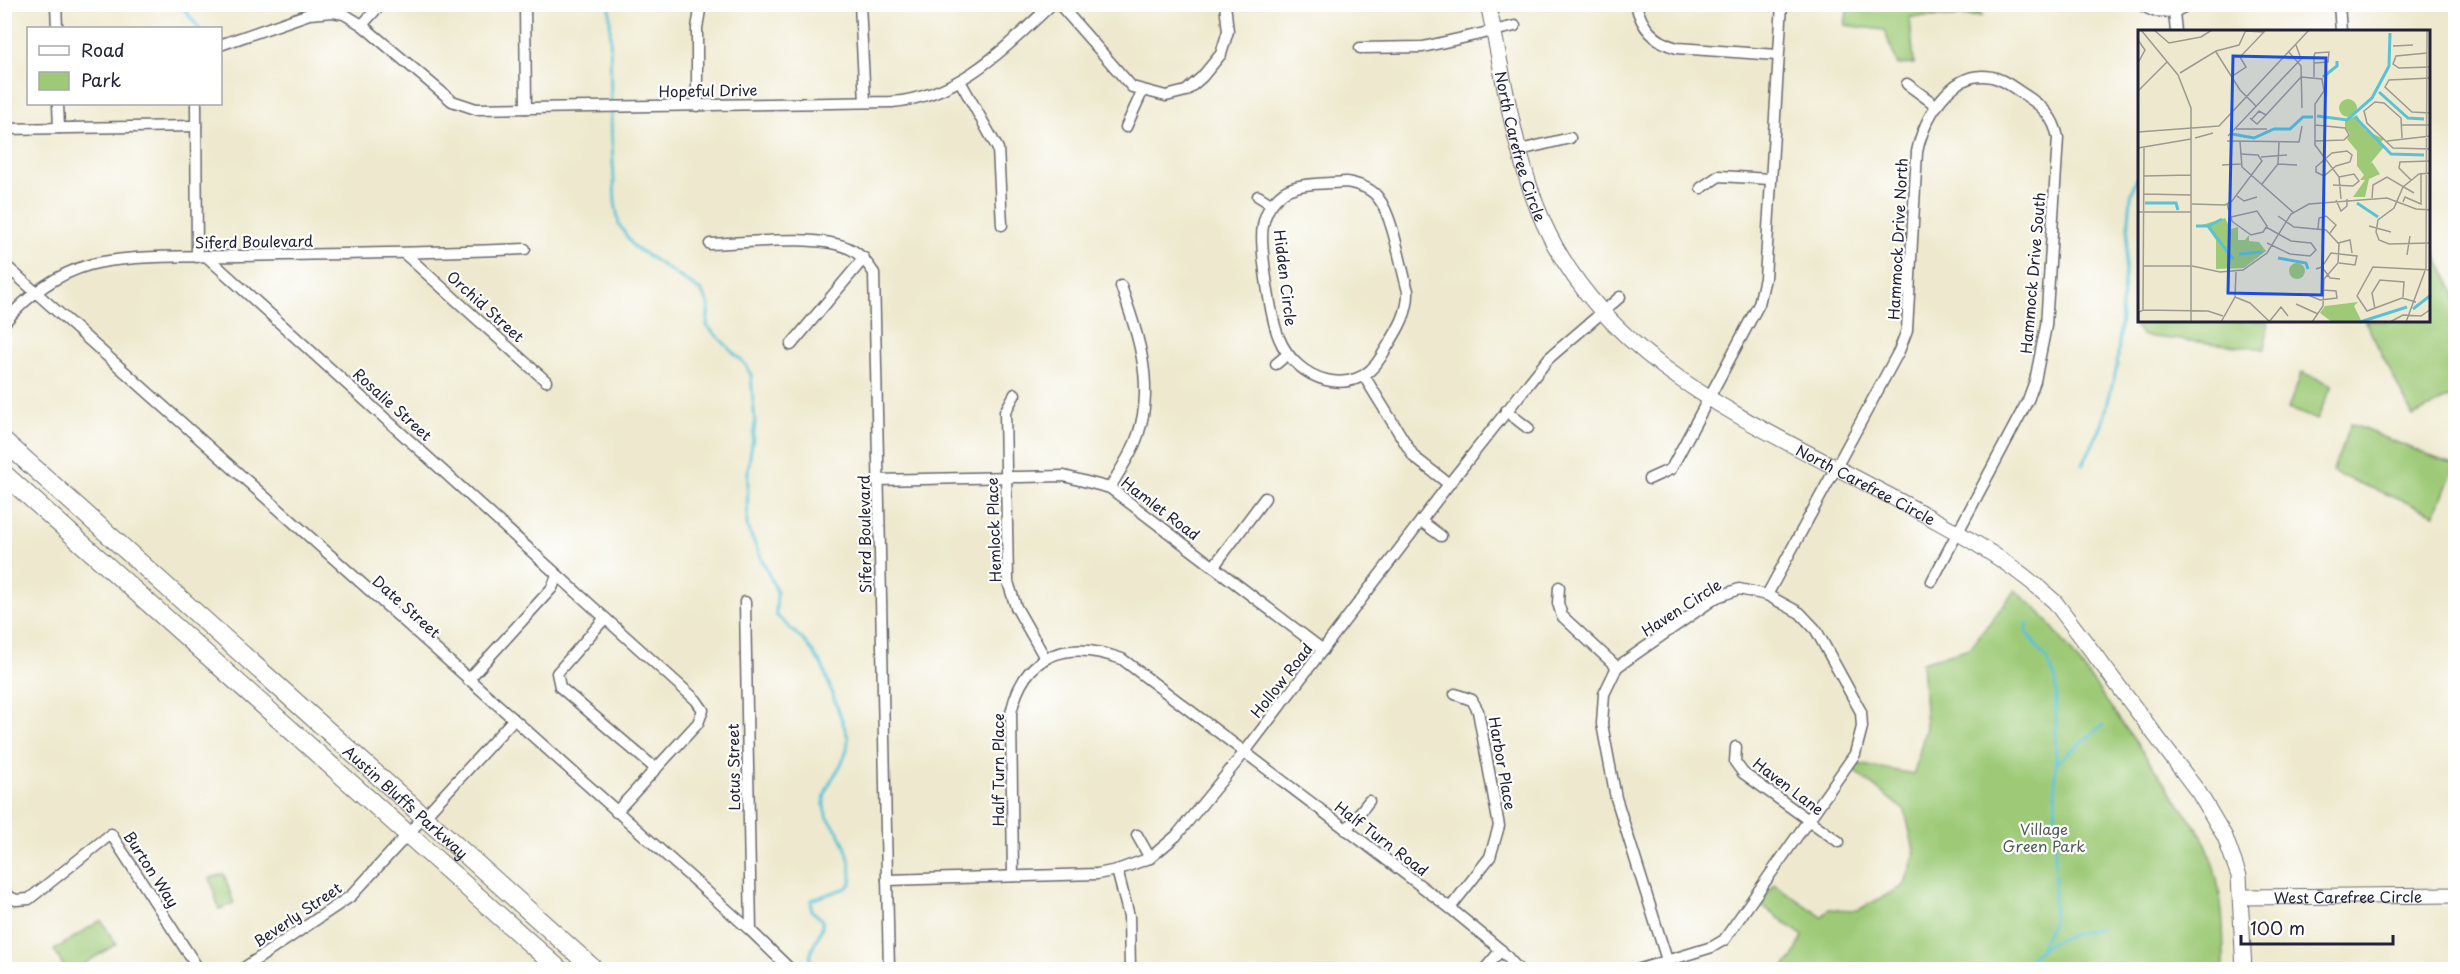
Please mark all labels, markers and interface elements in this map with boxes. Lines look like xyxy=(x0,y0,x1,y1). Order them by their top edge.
legend xyxy=(27,27,222,105)
inset map xyxy=(2138,30,2430,322)
text: Road xyxy=(81,36,125,63)
text: Park xyxy=(81,66,121,93)
street label: North Carefree Circle xyxy=(1490,69,1553,225)
street label: Hopeful Drive xyxy=(658,78,758,102)
street label: Hammock Drive North xyxy=(1881,157,1913,321)
street label: Hammock Drive South xyxy=(2013,191,2051,355)
street label: Siferd Boulevard xyxy=(195,228,313,254)
street label: Hidden Circle xyxy=(1269,228,1303,328)
street label: Orchid Street xyxy=(442,265,530,347)
street label: Rosalie Street xyxy=(348,362,438,446)
street label: North Carefree Circle xyxy=(1792,438,1940,530)
street label: Hamlet Road xyxy=(1117,471,1205,545)
street label: Siferd Boulevard xyxy=(851,475,877,593)
street label: Hemlock Place xyxy=(980,477,1006,583)
street label: Date Street xyxy=(368,569,446,643)
street label: Haven Circle xyxy=(1636,573,1726,641)
street label: Hollow Road xyxy=(1244,638,1318,722)
street label: Half Turn Place xyxy=(986,713,1009,827)
street label: Harbor Place xyxy=(1483,715,1523,811)
street label: Lotus Street xyxy=(721,723,745,811)
street label: Austin Bluffs Parkway xyxy=(339,739,474,863)
street label: Haven Lane xyxy=(1749,752,1829,820)
street label: Half Turn Road xyxy=(1330,795,1434,881)
park label: Village Green Park xyxy=(2003,817,2085,857)
street label: Burton Way xyxy=(119,826,185,912)
street label: Beverly Street xyxy=(248,876,346,952)
street label: West Carefree Circle xyxy=(2274,884,2422,908)
scale bar xyxy=(2241,908,2392,946)
text: 100 m xyxy=(2250,914,2305,941)

